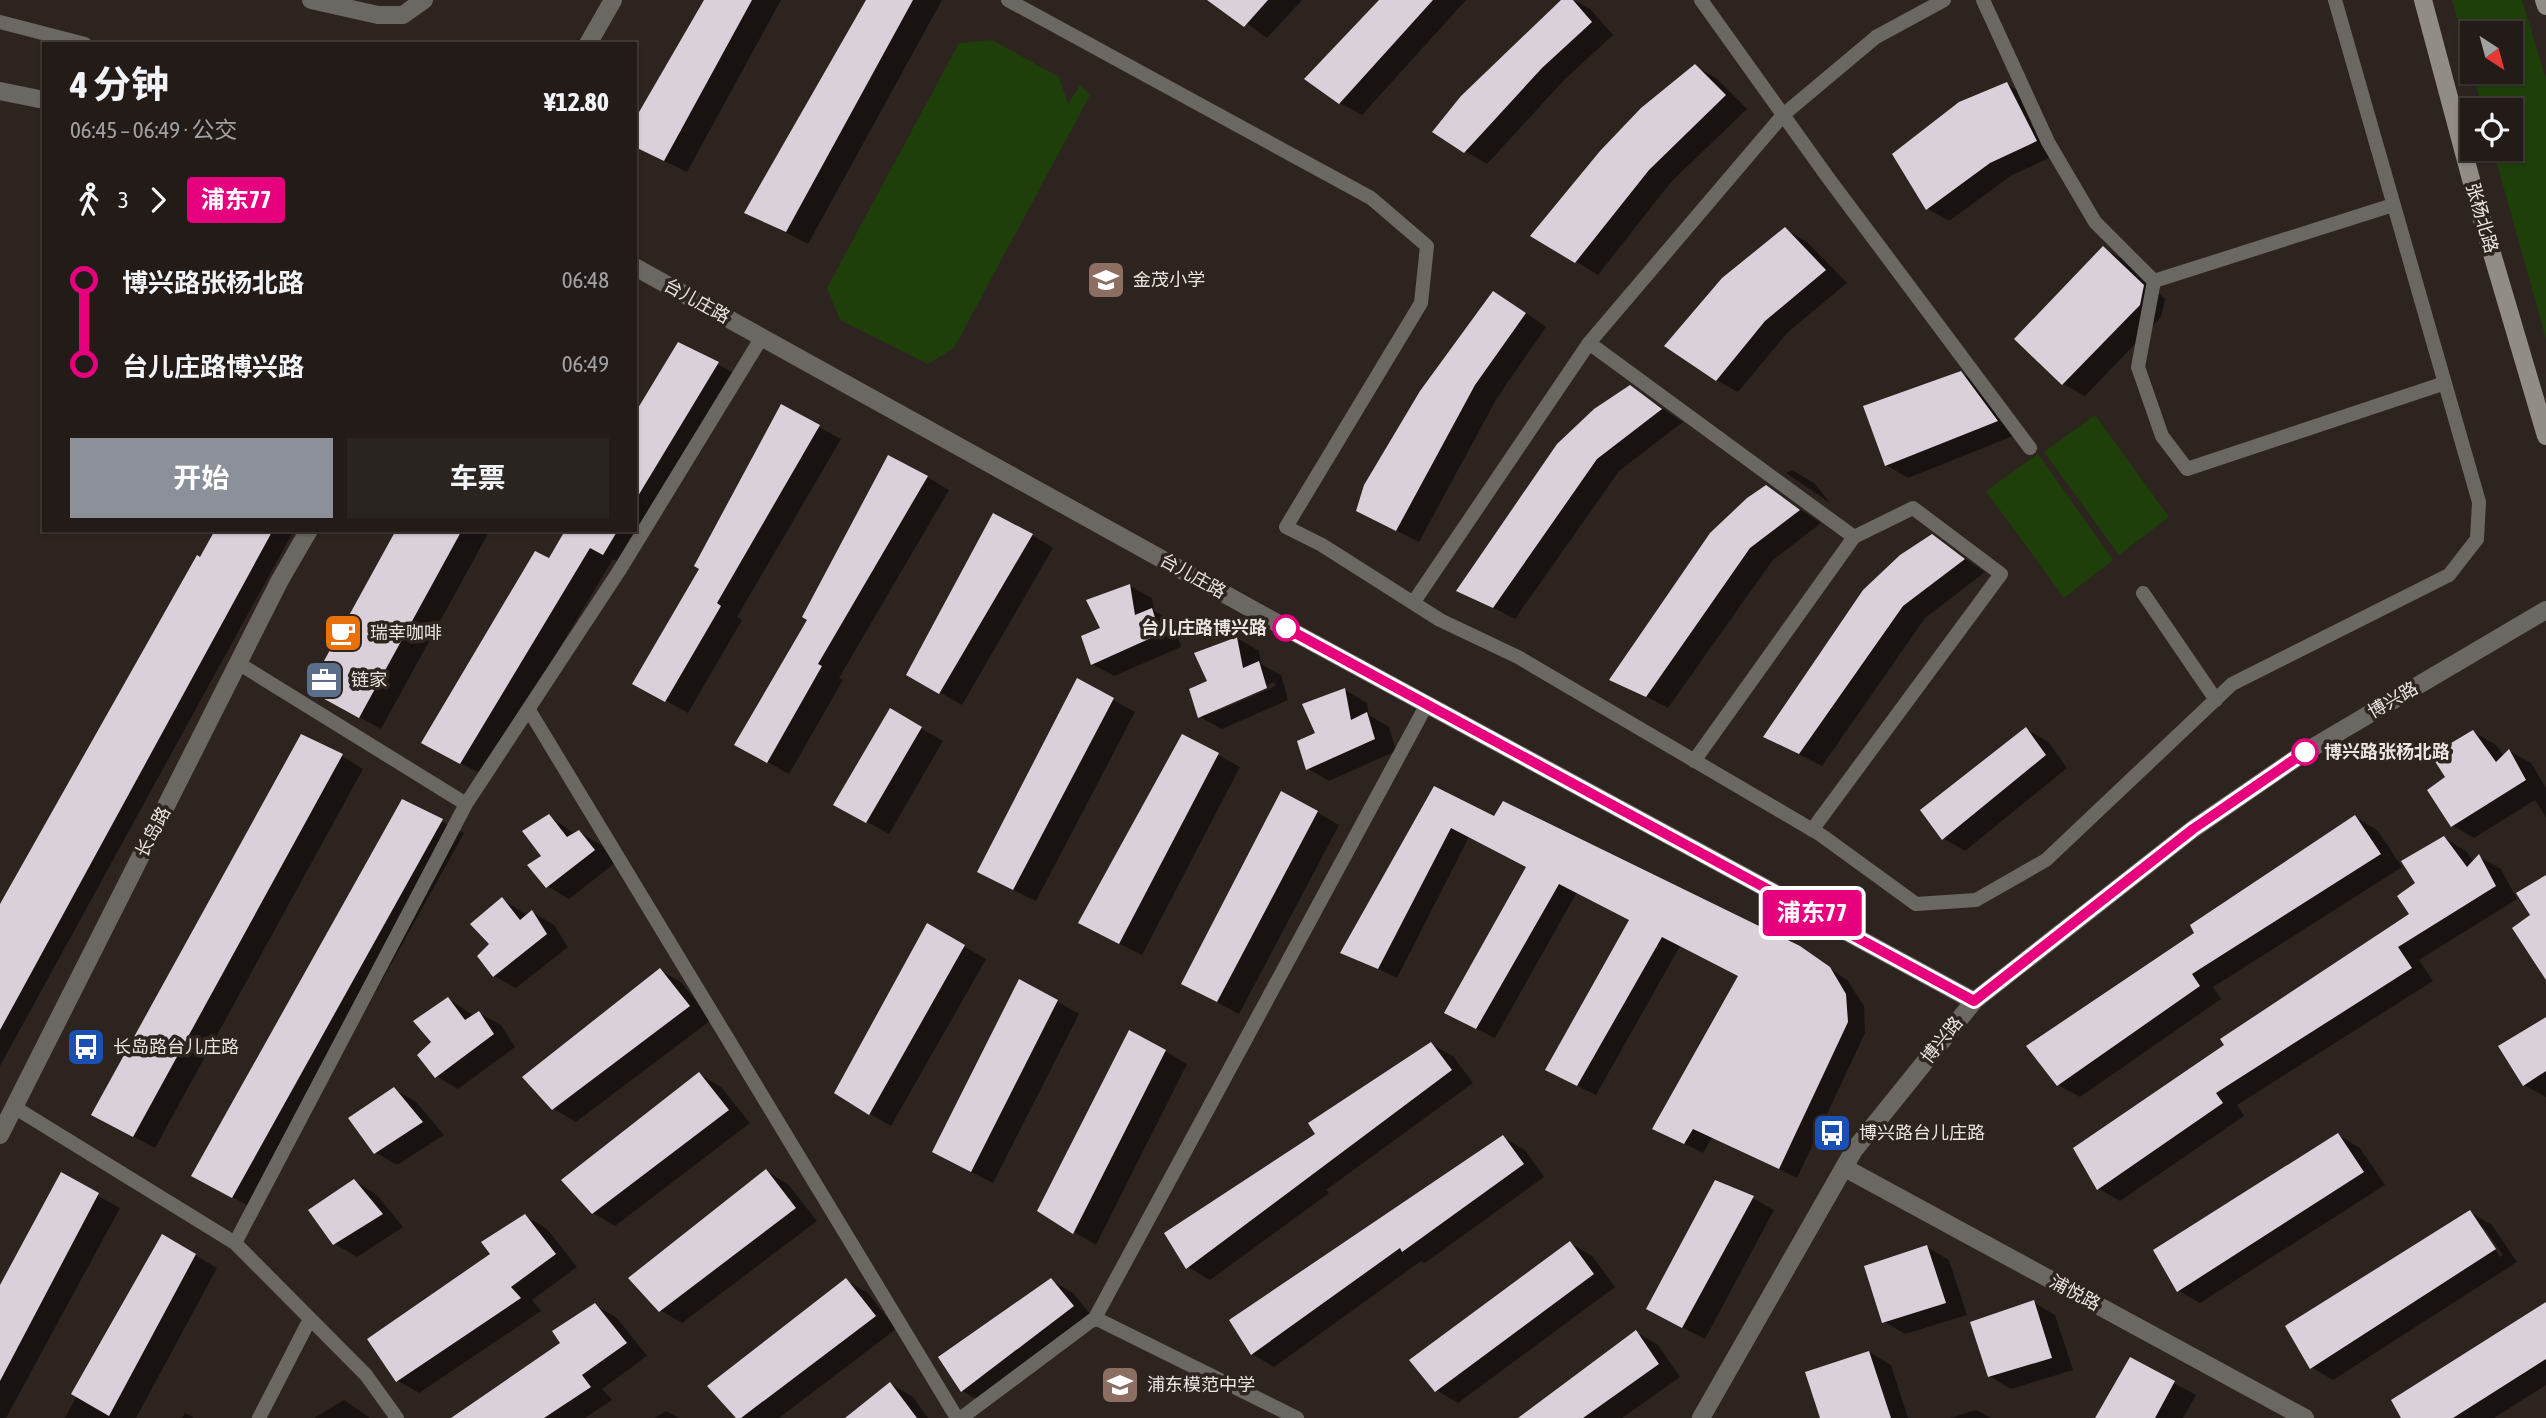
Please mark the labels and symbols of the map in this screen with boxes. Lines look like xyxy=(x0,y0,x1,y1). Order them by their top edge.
north arrow xyxy=(2460,21,2524,84)
street label: 张杨北路 xyxy=(2462,180,2502,255)
school or university icon: 金茂小学 xyxy=(1085,259,1127,301)
place label: 金茂小学 xyxy=(1133,269,1205,290)
street label: 台儿庄路 xyxy=(661,274,734,327)
street label: 台儿庄路 xyxy=(1157,549,1230,602)
cafe icon: 瑞幸咖啡 xyxy=(322,612,364,654)
marker: 台儿庄路博兴路 xyxy=(1273,615,1299,641)
place label: 台儿庄路博兴路 xyxy=(1141,617,1267,638)
place label: 瑞幸咖啡 xyxy=(370,622,442,643)
office icon: 链家 xyxy=(303,659,345,701)
place label: 链家 xyxy=(351,669,387,690)
street label: 博兴路 xyxy=(2364,677,2421,722)
marker: 博兴路张杨北路 xyxy=(2292,739,2318,765)
place label: 博兴路张杨北路 xyxy=(2324,741,2450,762)
street label: 长岛路 xyxy=(131,803,174,861)
line badge: 浦东77 xyxy=(1763,890,1861,936)
street label: 博兴路 xyxy=(1916,1012,1967,1067)
bus stop icon: 长岛路台儿庄路 xyxy=(65,1026,107,1068)
place label: 长岛路台儿庄路 xyxy=(113,1036,239,1057)
bus stop icon: 博兴路台儿庄路 xyxy=(1811,1112,1853,1154)
place label: 博兴路台儿庄路 xyxy=(1859,1122,1985,1143)
street label: 浦悦路 xyxy=(2046,1271,2104,1315)
school or university icon: 浦东模范中学 xyxy=(1099,1364,1141,1406)
place label: 浦东模范中学 xyxy=(1147,1374,1255,1395)

